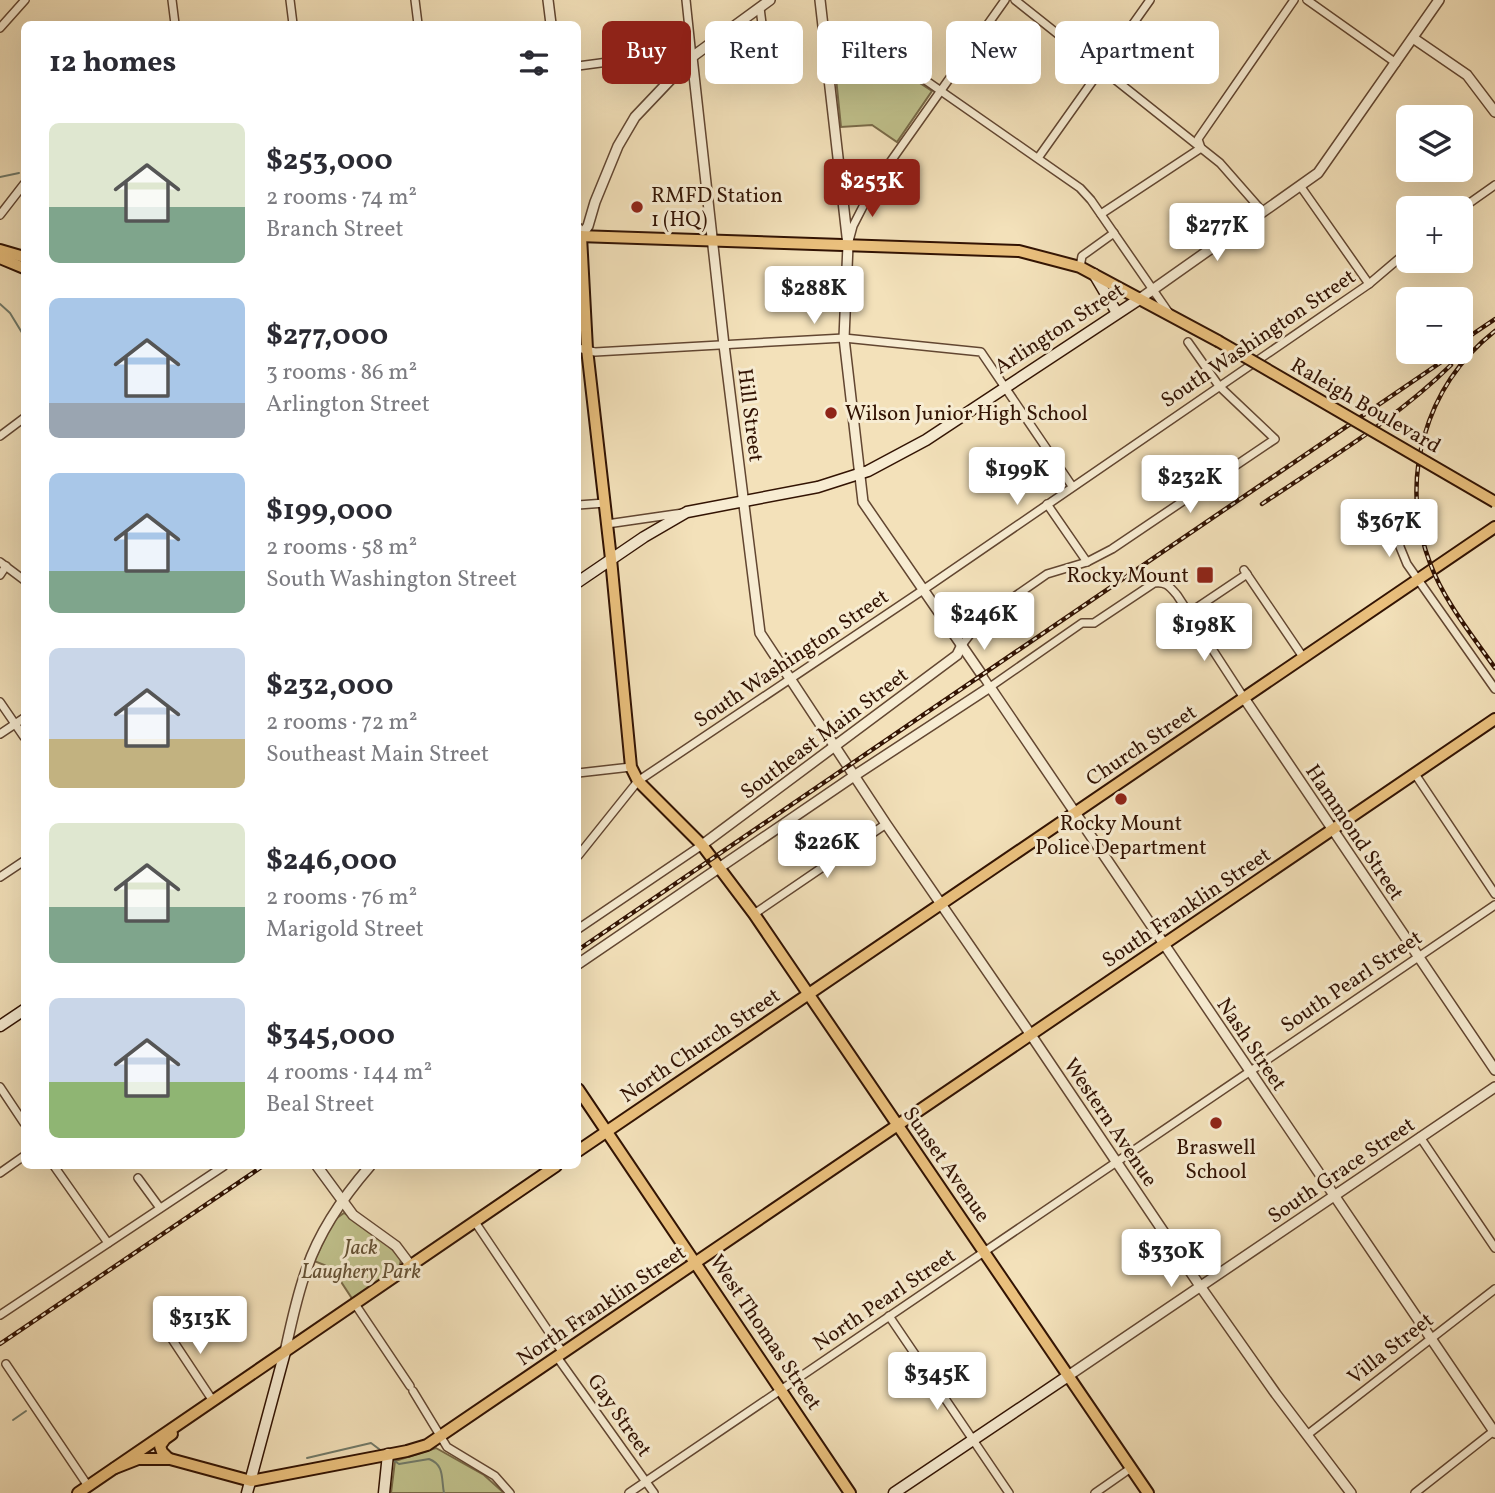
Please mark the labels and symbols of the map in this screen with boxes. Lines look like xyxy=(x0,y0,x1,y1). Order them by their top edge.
pin: $253K xyxy=(823,160,921,219)
place label: RMFD Station 1 (HQ) xyxy=(651,182,783,235)
marker: RMFD Station 1 (HQ) xyxy=(629,199,645,215)
pin: $277K xyxy=(1168,204,1266,263)
street label: South Washington Street xyxy=(1156,263,1362,415)
pin: $288K xyxy=(765,266,863,326)
street label: Arlington Street xyxy=(989,276,1130,382)
street label: Raleigh Boulevard xyxy=(1285,351,1446,461)
street label: Hill Street xyxy=(729,367,770,464)
place label: Wilson Junior High School xyxy=(845,400,1088,429)
marker: Wilson Junior High School xyxy=(823,405,839,421)
pin: $199K xyxy=(968,448,1066,507)
pin: $232K xyxy=(1141,456,1239,515)
pin: $367K xyxy=(1340,500,1438,559)
place label: Rocky Mount xyxy=(1067,562,1189,591)
marker: Rocky Mount xyxy=(1195,565,1215,585)
street label: South Washington Street xyxy=(689,583,895,735)
pin: $246K xyxy=(935,592,1033,652)
pin: $198K xyxy=(1155,604,1253,663)
street label: Southeast Main Street xyxy=(735,661,915,807)
street label: Church Street xyxy=(1081,699,1203,794)
street label: Hammond Street xyxy=(1297,759,1410,907)
marker: Rocky Mount Police Department xyxy=(1113,791,1129,807)
place label: Rocky Mount Police Department xyxy=(1035,810,1207,863)
pin: $226K xyxy=(778,820,876,880)
street label: South Franklin Street xyxy=(1097,841,1277,975)
street label: South Pearl Street xyxy=(1275,924,1428,1040)
street label: North Church Street xyxy=(615,982,787,1111)
street label: Nash Street xyxy=(1209,992,1293,1097)
street label: Western Avenue xyxy=(1056,1053,1164,1193)
street label: Sunset Avenue xyxy=(895,1101,996,1229)
street label: South Grace Street xyxy=(1262,1111,1421,1231)
marker: Braswell School xyxy=(1208,1115,1224,1131)
place label: Braswell School xyxy=(1176,1134,1256,1187)
pin: $330K xyxy=(1122,1230,1220,1289)
park label: Jack Laughery Park xyxy=(301,1234,421,1287)
street label: North Franklin Street xyxy=(511,1239,692,1374)
street label: North Pearl Street xyxy=(808,1242,962,1359)
street label: West Thomas Street xyxy=(702,1249,828,1416)
pin: $313K xyxy=(151,1296,249,1356)
street label: Villa Street xyxy=(1342,1306,1440,1392)
pin: $345K xyxy=(888,1352,986,1412)
street label: Gay Street xyxy=(580,1369,658,1463)

